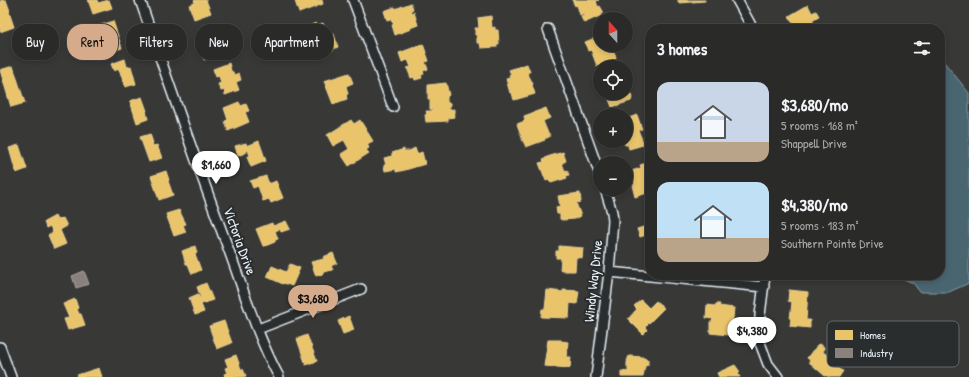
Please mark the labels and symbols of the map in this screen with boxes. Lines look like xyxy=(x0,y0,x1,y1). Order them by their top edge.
north arrow xyxy=(593,12,633,52)
pin: $1,660 xyxy=(183,151,249,185)
street label: Victoria Drive xyxy=(219,204,262,278)
street label: Windy Way Drive xyxy=(579,239,607,323)
pin: $3,680 xyxy=(280,285,346,319)
pin: $4,380 xyxy=(719,317,785,351)
legend xyxy=(827,321,959,367)
text: Homes xyxy=(860,328,886,342)
text: Industry xyxy=(860,346,894,360)

